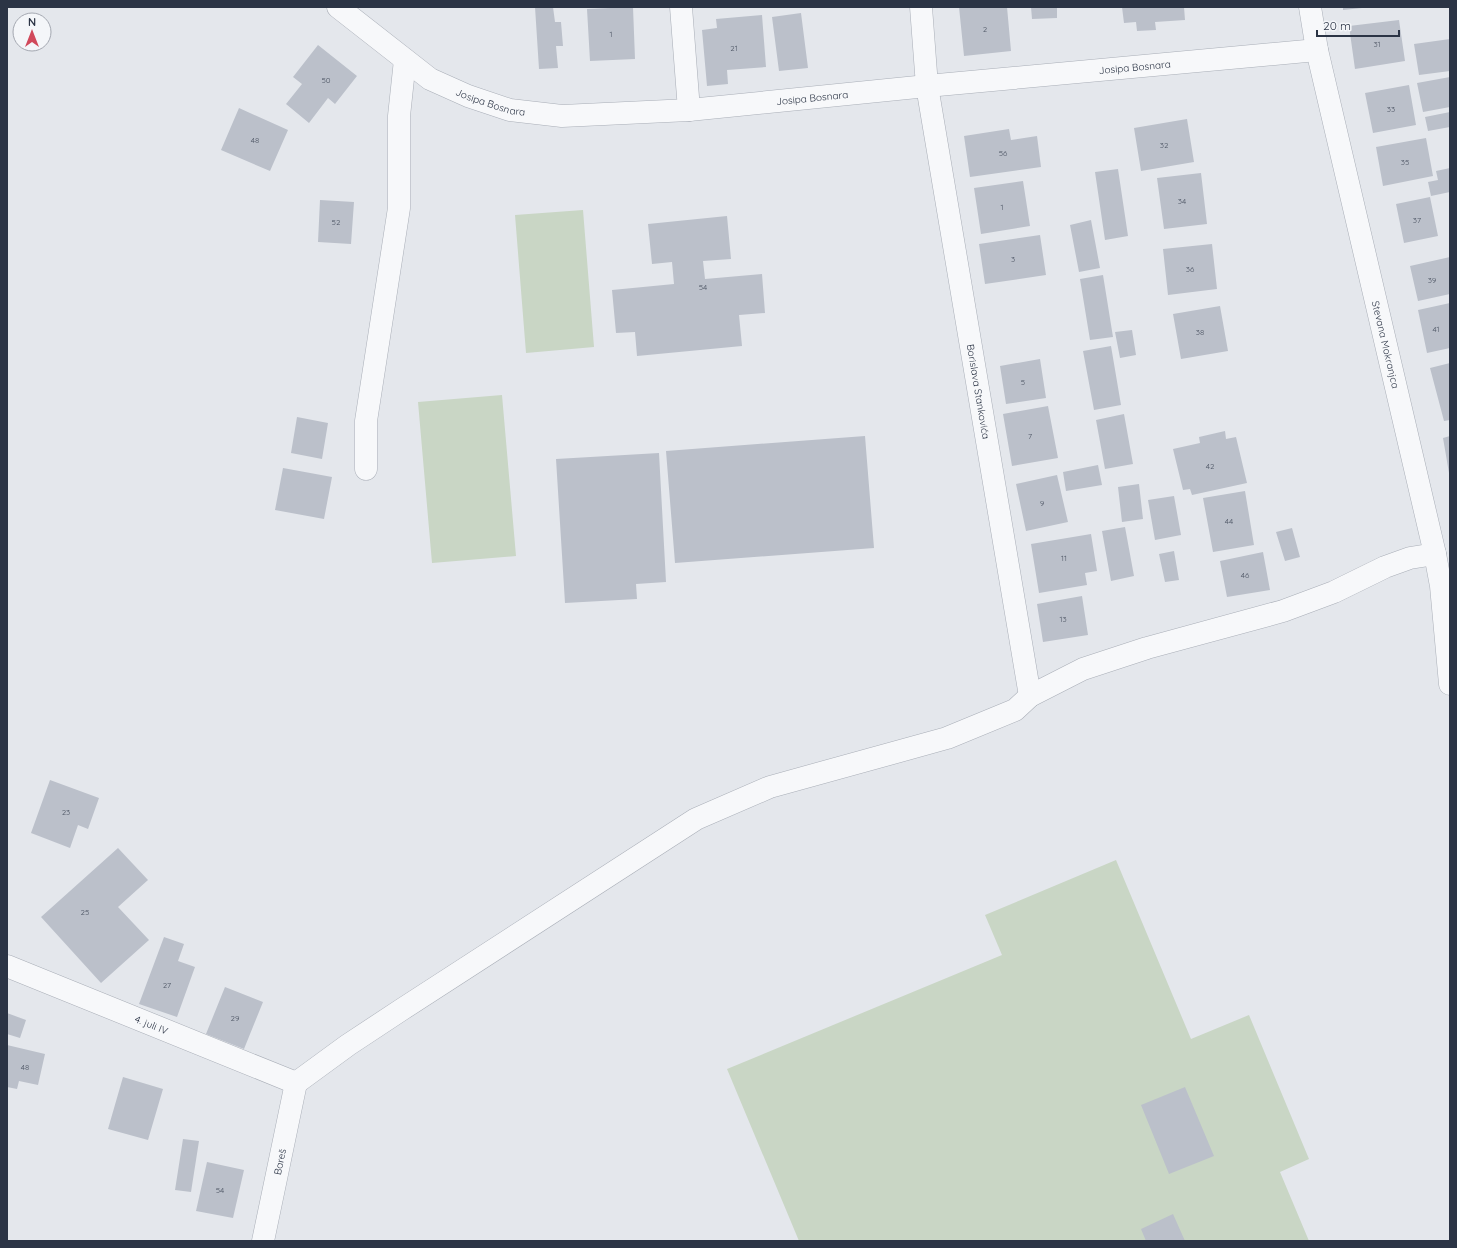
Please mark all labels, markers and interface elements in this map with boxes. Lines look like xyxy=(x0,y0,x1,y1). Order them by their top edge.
north arrow xyxy=(12,12,52,52)
scale bar xyxy=(1317,12,1399,38)
text: N xyxy=(28,15,36,29)
text: 20 m xyxy=(1323,18,1351,33)
house number: 2 xyxy=(983,24,988,34)
house number: 1 xyxy=(610,29,613,39)
house number: 31 xyxy=(1373,39,1381,49)
house number: 21 xyxy=(730,43,738,53)
street label: Josipa Bosnara xyxy=(1098,58,1171,77)
house number: 50 xyxy=(321,75,331,85)
street label: Josipa Bosnara xyxy=(454,85,526,119)
street label: Josipa Bosnara xyxy=(776,88,849,108)
house number: 33 xyxy=(1387,104,1395,114)
house number: 48 xyxy=(251,135,259,145)
house number: 32 xyxy=(1160,140,1169,150)
house number: 56 xyxy=(999,148,1008,158)
house number: 35 xyxy=(1401,157,1409,167)
house number: 34 xyxy=(1178,196,1186,206)
house number: 1 xyxy=(1001,202,1004,212)
house number: 37 xyxy=(1413,215,1421,225)
house number: 52 xyxy=(332,217,341,227)
house number: 3 xyxy=(1011,254,1015,264)
house number: 36 xyxy=(1186,264,1195,274)
house number: 39 xyxy=(1428,275,1437,285)
house number: 54 xyxy=(699,282,707,292)
street label: Stevana Mokranjca xyxy=(1369,299,1402,390)
house number: 41 xyxy=(1432,324,1440,334)
house number: 38 xyxy=(1196,327,1204,337)
street label: Borislava Stankovića xyxy=(964,343,993,440)
house number: 5 xyxy=(1021,377,1025,387)
house number: 7 xyxy=(1028,431,1032,441)
house number: 42 xyxy=(1206,461,1215,471)
house number: 9 xyxy=(1040,498,1045,508)
house number: 44 xyxy=(1225,516,1233,526)
house number: 11 xyxy=(1061,553,1067,563)
house number: 46 xyxy=(1241,570,1250,580)
house number: 13 xyxy=(1059,614,1067,624)
house number: 23 xyxy=(62,807,70,817)
house number: 25 xyxy=(81,907,89,917)
house number: 27 xyxy=(163,980,171,990)
street label: 4. juli IV xyxy=(133,1012,170,1038)
house number: 29 xyxy=(231,1013,240,1023)
house number: 48 xyxy=(21,1062,29,1072)
street label: Bareš xyxy=(271,1147,289,1176)
house number: 54 xyxy=(216,1185,224,1195)

